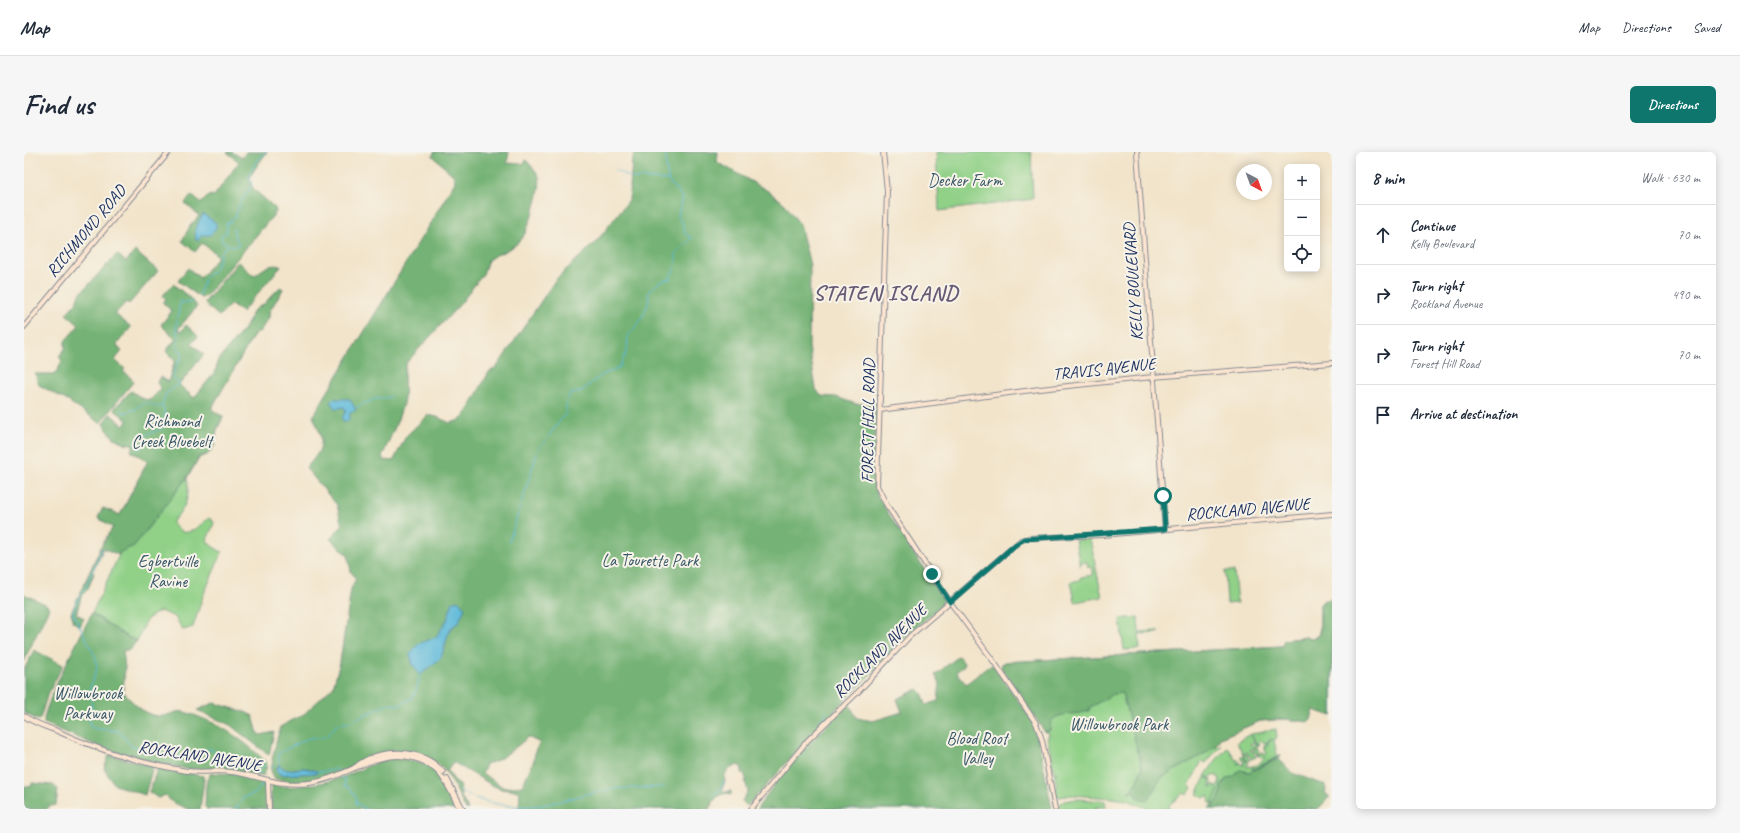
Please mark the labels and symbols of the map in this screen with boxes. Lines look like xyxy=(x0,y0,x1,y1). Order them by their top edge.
north arrow xyxy=(1236,164,1272,200)
park label: Decker Farm xyxy=(928,170,1004,191)
street label: RICHMOND ROAD xyxy=(41,180,131,281)
street label: KELLY BOULEVARD xyxy=(1118,220,1148,341)
district label: STATEN ISLAND xyxy=(814,280,960,306)
street label: TRAVIS AVENUE xyxy=(1052,353,1159,385)
street label: FOREST HILL ROAD xyxy=(856,357,880,483)
park label: Richmond Creek Bluebelt xyxy=(132,411,215,452)
route start xyxy=(1154,487,1172,505)
street label: ROCKLAND AVENUE xyxy=(1185,493,1313,525)
park label: La Tourette Park xyxy=(602,550,700,571)
park label: Egbertville Ravine xyxy=(138,551,199,592)
route end xyxy=(923,565,941,583)
street label: ROCKLAND AVENUE xyxy=(829,598,933,702)
park label: Willowbrook Parkway xyxy=(54,683,124,724)
park label: Willowbrook Park xyxy=(1070,714,1170,735)
park label: Blood Root Valley xyxy=(947,728,1010,769)
street label: ROCKLAND AVENUE xyxy=(137,736,266,777)

